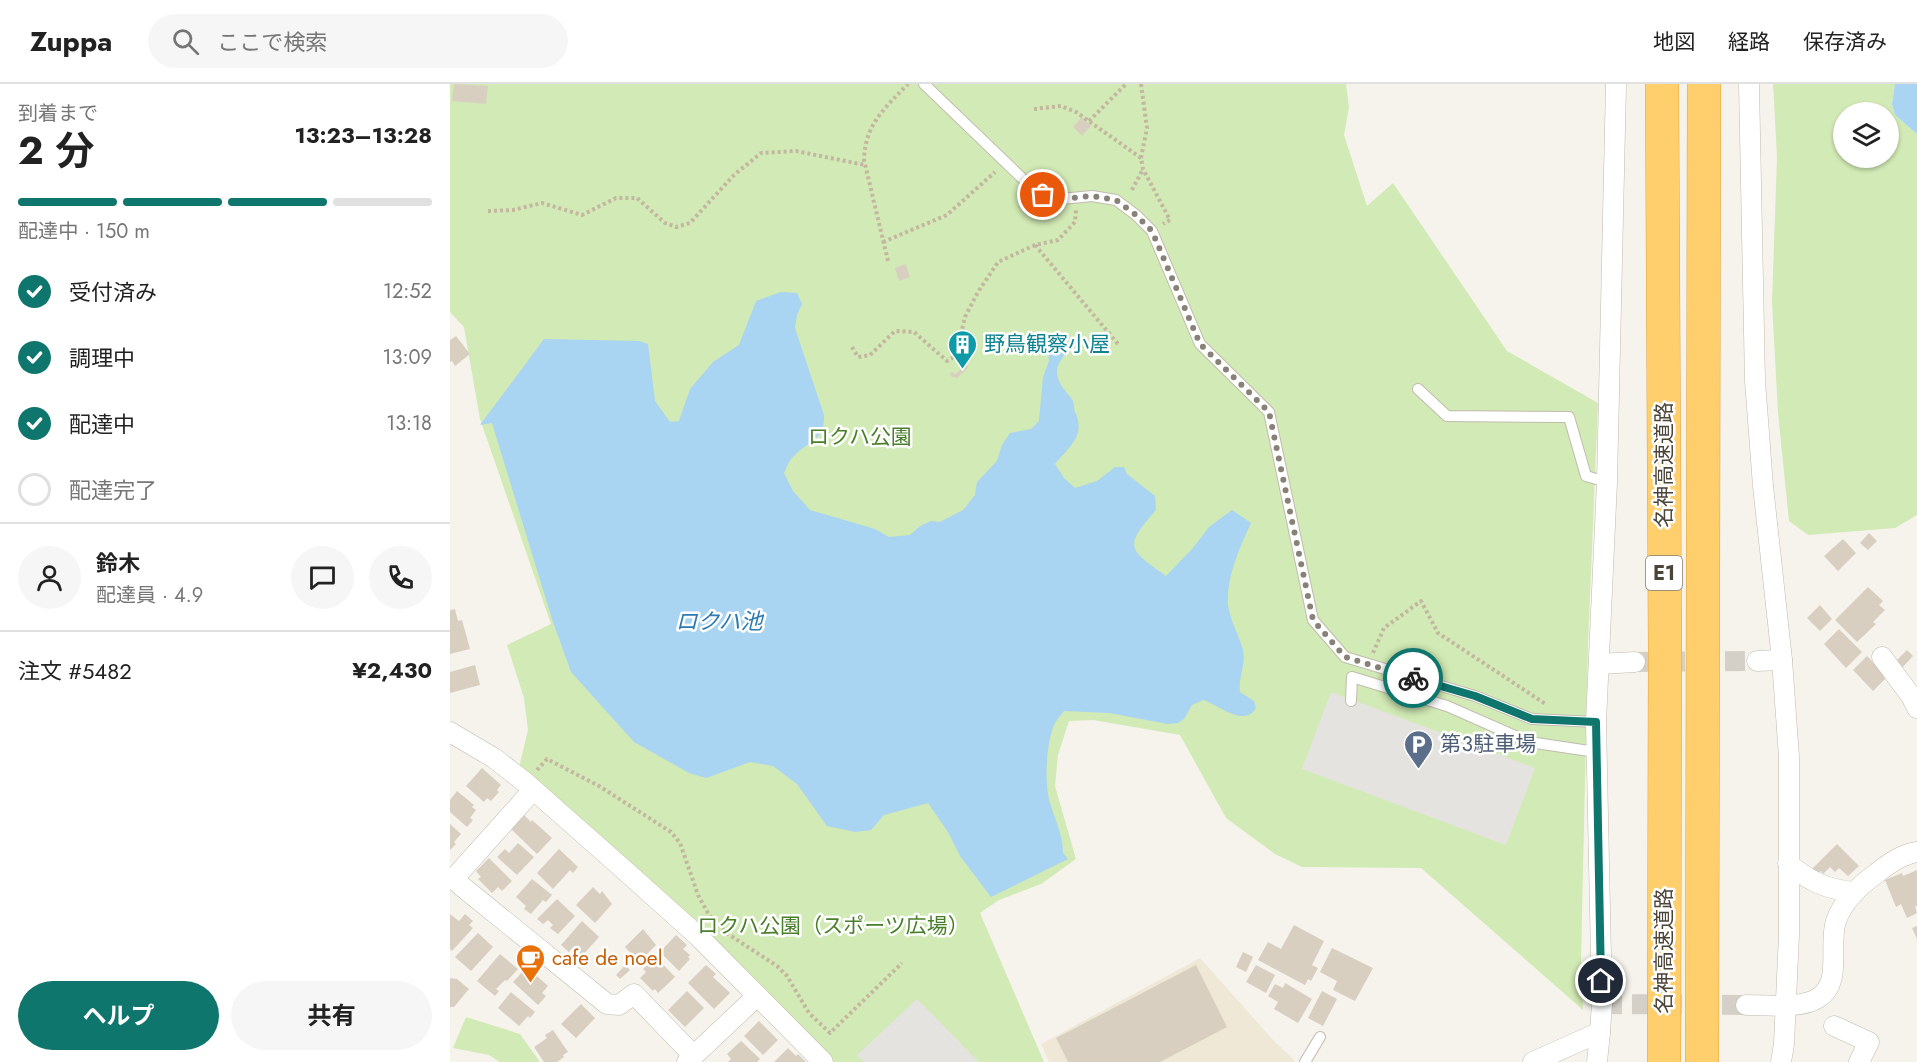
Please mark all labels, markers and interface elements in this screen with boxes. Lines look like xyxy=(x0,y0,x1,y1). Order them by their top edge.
search box xyxy=(148,14,568,68)
text: Zuppa xyxy=(30,21,112,62)
icon: search xyxy=(169,25,202,58)
text: ここで検索 xyxy=(217,26,327,58)
text: 地図 xyxy=(1653,27,1695,57)
text: 経路 xyxy=(1728,27,1770,57)
text: 保存済み xyxy=(1803,27,1887,57)
text: 到着まで xyxy=(18,99,98,128)
map controls xyxy=(1833,102,1899,168)
button: layers xyxy=(1833,102,1899,168)
text: 13:23–13:28 xyxy=(295,119,432,151)
text: 2 分 xyxy=(18,122,94,179)
pin xyxy=(1017,169,1068,220)
icon: bag xyxy=(1026,178,1059,211)
text: 配達中 · 150 m xyxy=(18,217,150,246)
icon: check xyxy=(18,275,51,308)
text: 受付済み xyxy=(69,276,157,308)
text: 12:52 xyxy=(383,277,432,306)
building icon: 野鳥観察小屋 xyxy=(947,328,979,370)
place label: 野鳥観察小屋 xyxy=(984,329,1110,359)
icon: check xyxy=(18,341,51,374)
text: 調理中 xyxy=(69,342,135,374)
text: 13:09 xyxy=(383,343,432,372)
street label: 名神高速道路 xyxy=(1649,402,1679,528)
icon: check xyxy=(18,407,51,440)
text: 配達中 xyxy=(69,408,135,440)
text: 13:18 xyxy=(386,409,432,438)
park label: ロクハ公園 xyxy=(808,422,912,452)
text: 配達完了 xyxy=(69,474,157,506)
button: person xyxy=(18,546,81,609)
button: chat xyxy=(291,546,354,609)
button: phone xyxy=(369,546,432,609)
text: 鈴木 xyxy=(96,547,140,579)
road number: E1 xyxy=(1646,556,1682,590)
text: 配達員 · 4.9 xyxy=(96,581,203,610)
water label: ロクハ池 xyxy=(676,605,764,637)
courier xyxy=(1383,648,1443,708)
text: ¥2,430 xyxy=(352,654,432,686)
text: 注文 #5482 xyxy=(18,655,132,687)
icon: bike xyxy=(1397,662,1430,695)
parking icon: 第３駐車場 xyxy=(1403,728,1435,770)
place label: 第３駐車場 xyxy=(1440,729,1536,759)
street label: 名神高速道路 xyxy=(1649,888,1679,1014)
park label: ロクハ公園（スポーツ広場） xyxy=(697,911,969,941)
cafe icon: cafe de noel xyxy=(515,942,547,984)
place label: cafe de noel xyxy=(552,943,662,973)
pin xyxy=(1575,955,1626,1006)
icon: home xyxy=(1584,964,1617,997)
button: ヘルプ xyxy=(18,981,219,1050)
button: 共有 xyxy=(231,981,432,1050)

